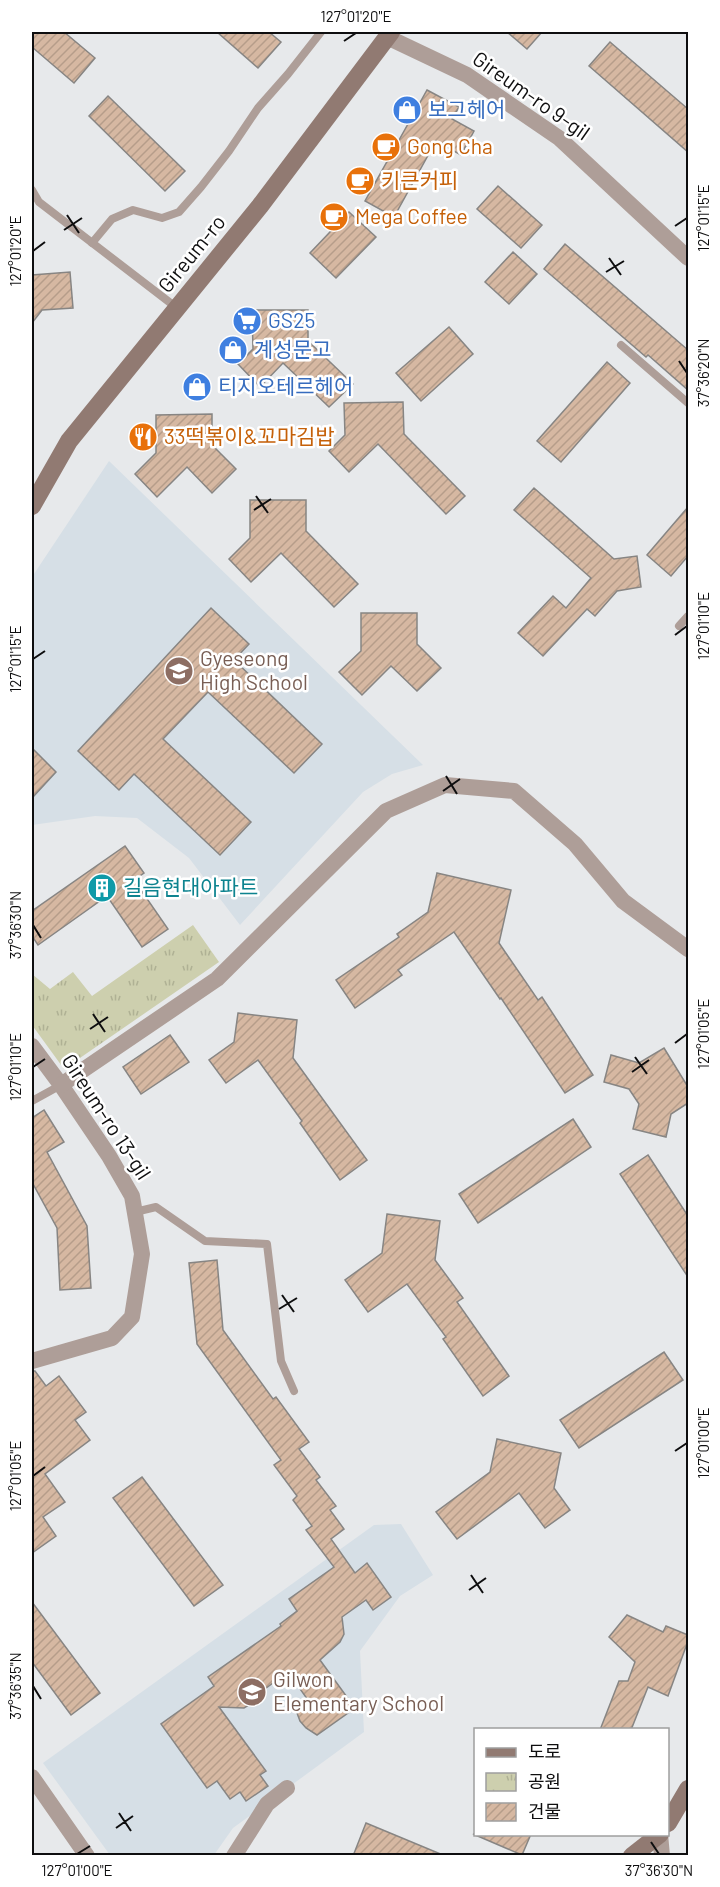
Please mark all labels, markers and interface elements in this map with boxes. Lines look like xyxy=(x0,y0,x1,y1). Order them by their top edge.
text: 127°01'20"E xyxy=(321,7,391,25)
street label: Gireum-ro 9-gil xyxy=(468,45,595,144)
shop icon: 보그헤어 xyxy=(391,94,423,126)
place label: 보그헤어 xyxy=(428,96,505,121)
cafe icon: Gong Cha xyxy=(370,131,402,163)
place label: Gong Cha xyxy=(407,133,493,158)
cafe icon: 키큰커피 xyxy=(344,165,376,197)
place label: 키큰커피 xyxy=(381,167,458,192)
text: 127°01'15"E xyxy=(694,184,712,252)
cafe icon: Mega Coffee xyxy=(318,201,350,233)
place label: Mega Coffee xyxy=(355,203,468,228)
street label: Gireum-ro xyxy=(152,209,230,297)
text: 127°01'20"E xyxy=(6,216,24,286)
supermarket icon: GS25 xyxy=(231,305,263,337)
place label: GS25 xyxy=(268,307,315,332)
shop icon: 계성문고 xyxy=(217,334,249,366)
place label: 계성문고 xyxy=(254,336,331,361)
text: 37°36'20"N xyxy=(694,339,712,407)
shop icon: 티지오테르헤어 xyxy=(181,371,213,403)
place label: 티지오테르헤어 xyxy=(218,373,353,398)
restaurant icon: 33떡볶이&꼬마김밥 xyxy=(127,421,159,453)
place label: 33떡볶이&꼬마김밥 xyxy=(164,423,335,448)
text: 127°01'10"E xyxy=(694,592,712,660)
text: 127°01'15"E xyxy=(6,625,24,693)
place label: Gyeseong High School xyxy=(200,645,308,694)
school or university icon: Gyeseong High School xyxy=(163,655,195,687)
building icon: 길음현대아파트 xyxy=(86,872,118,904)
place label: 길음현대아파트 xyxy=(123,874,258,899)
text: 37°36'30"N xyxy=(6,891,24,959)
text: 127°01'05"E xyxy=(694,999,712,1069)
text: 127°01'10"E xyxy=(6,1033,24,1101)
street label: Gireum-ro 13-gil xyxy=(57,1049,157,1184)
text: 127°01'00"E xyxy=(694,1407,712,1479)
text: 127°01'05"E xyxy=(6,1441,24,1511)
text: 37°36'35"N xyxy=(6,1652,24,1720)
place label: Gilwon Elementary School xyxy=(273,1666,444,1715)
school or university icon: Gilwon Elementary School xyxy=(236,1676,268,1708)
legend xyxy=(474,1728,669,1836)
text: 도로 xyxy=(528,1740,561,1762)
text: 공원 xyxy=(528,1770,561,1792)
text: 건물 xyxy=(528,1800,561,1822)
text: 127°01'00"E xyxy=(41,1861,113,1879)
text: 37°36'30"N xyxy=(625,1861,693,1879)

